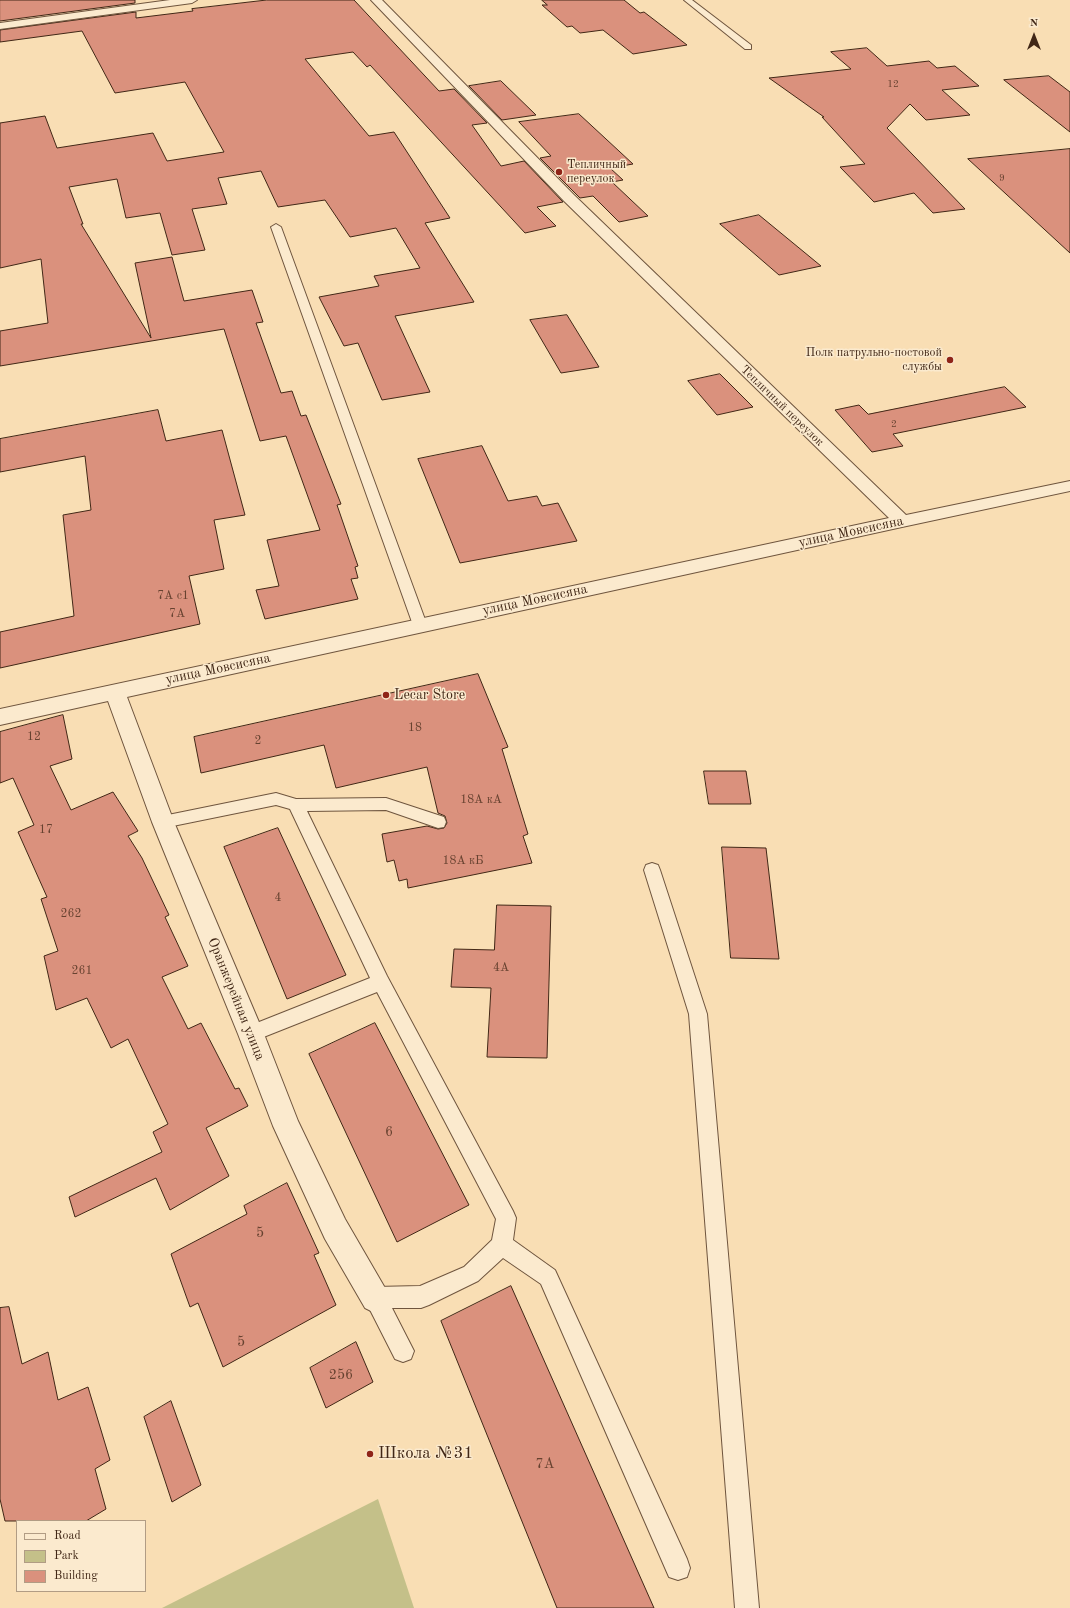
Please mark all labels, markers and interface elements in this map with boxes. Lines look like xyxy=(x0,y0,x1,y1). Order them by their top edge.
north arrow xyxy=(1014,16,1054,56)
text: N xyxy=(1030,18,1038,29)
house number: 12 xyxy=(887,78,899,90)
place label: Тепличный переулок xyxy=(567,158,626,186)
marker: Тепличный переулок xyxy=(554,167,564,177)
house number: 9 xyxy=(999,172,1005,184)
place label: Полк патрульно-постовой службы xyxy=(806,346,942,374)
marker: Полк патрульно-постовой службы xyxy=(945,355,955,365)
street label: Тепличный переулок xyxy=(737,363,827,449)
house number: 2 xyxy=(891,418,897,430)
street label: улица Мовсисяна xyxy=(797,513,905,551)
street label: улица Мовсисяна xyxy=(481,581,589,619)
house number: 7А с1 xyxy=(157,589,189,603)
house number: 7А xyxy=(169,607,185,621)
street label: улица Мовсисяна xyxy=(164,650,272,688)
place label: Lecar Store xyxy=(394,687,465,703)
marker: Lecar Store xyxy=(381,690,391,700)
house number: 18 xyxy=(408,721,422,735)
house number: 12 xyxy=(27,730,41,744)
house number: 2 xyxy=(255,734,261,748)
house number: 18А кА xyxy=(460,793,502,807)
house number: 17 xyxy=(39,823,53,837)
house number: 18А кБ xyxy=(443,854,483,868)
house number: 4 xyxy=(275,891,281,905)
house number: 262 xyxy=(61,907,81,921)
street label: Оранжерейная улица xyxy=(204,935,268,1063)
house number: 4А xyxy=(493,961,509,975)
house number: 261 xyxy=(72,964,92,978)
house number: 6 xyxy=(385,1124,393,1140)
house number: 5 xyxy=(256,1225,264,1241)
house number: 5 xyxy=(237,1334,245,1350)
house number: 256 xyxy=(329,1367,353,1383)
place label: Школа №31 xyxy=(378,1444,473,1464)
marker: Школа №31 xyxy=(365,1449,375,1459)
house number: 7А xyxy=(536,1456,554,1472)
legend xyxy=(16,1520,146,1592)
text: Road xyxy=(54,1530,81,1542)
text: Park xyxy=(54,1550,79,1562)
text: Building xyxy=(54,1570,98,1582)

